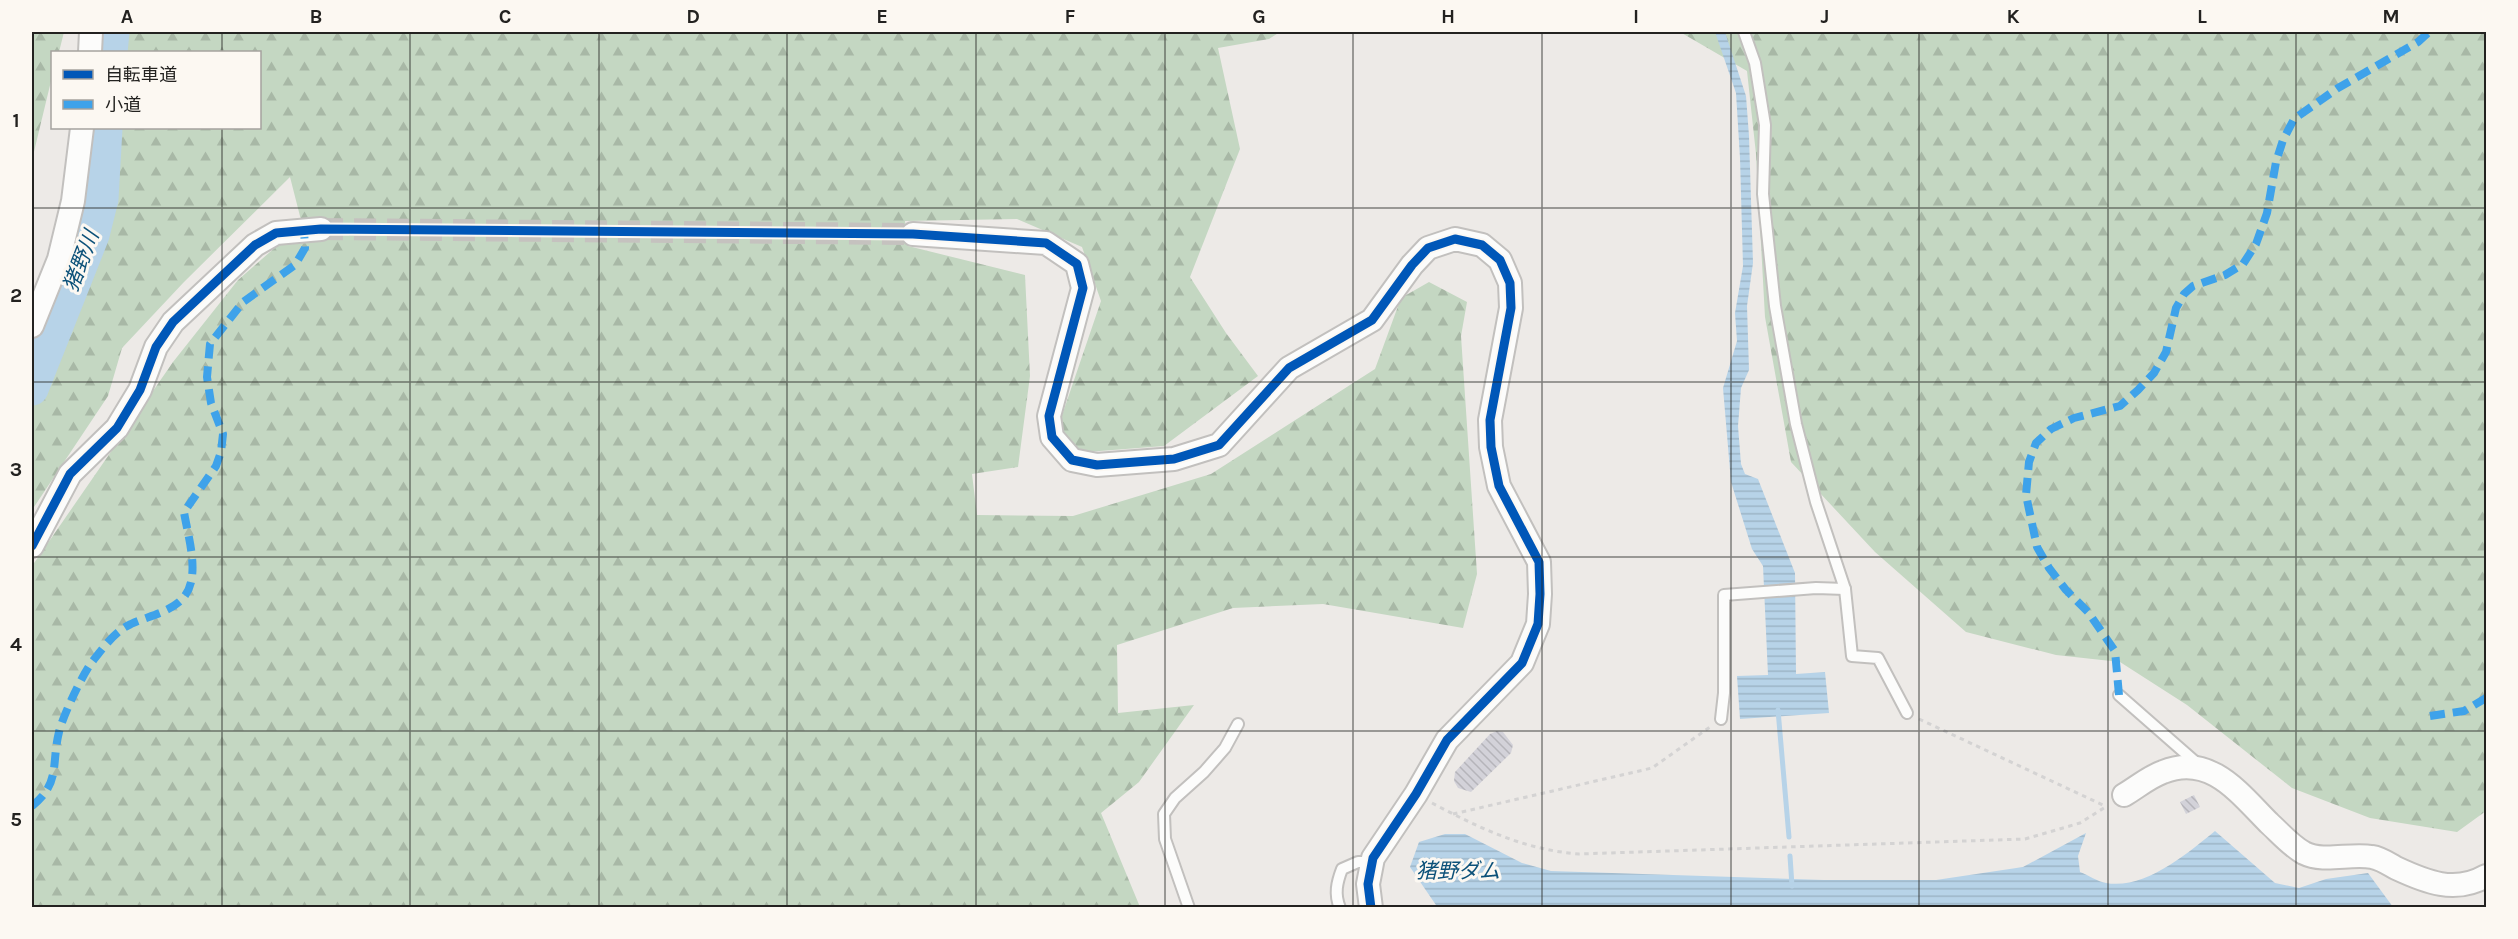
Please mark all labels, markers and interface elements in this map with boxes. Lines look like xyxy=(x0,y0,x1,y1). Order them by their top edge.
text: A xyxy=(121,5,134,28)
text: B xyxy=(310,5,322,28)
text: C xyxy=(499,5,511,28)
text: D xyxy=(686,5,700,28)
text: E xyxy=(876,5,888,28)
text: F xyxy=(1065,5,1076,28)
text: G xyxy=(1252,5,1266,28)
text: H xyxy=(1441,5,1455,28)
text: I xyxy=(1633,5,1639,28)
text: J xyxy=(1821,5,1829,28)
text: K xyxy=(2006,5,2020,28)
text: L xyxy=(2197,5,2207,28)
text: M xyxy=(2382,5,2400,28)
legend xyxy=(51,51,261,129)
text: 自転車道 xyxy=(105,64,177,86)
text: 小道 xyxy=(105,94,141,116)
text: 1 xyxy=(12,109,20,132)
water label: 猪野川 xyxy=(59,225,104,295)
text: 2 xyxy=(10,284,22,307)
text: 3 xyxy=(10,458,22,481)
text: 4 xyxy=(10,633,22,656)
text: 5 xyxy=(10,808,22,831)
water label: 猪野ダム xyxy=(1416,859,1500,883)

